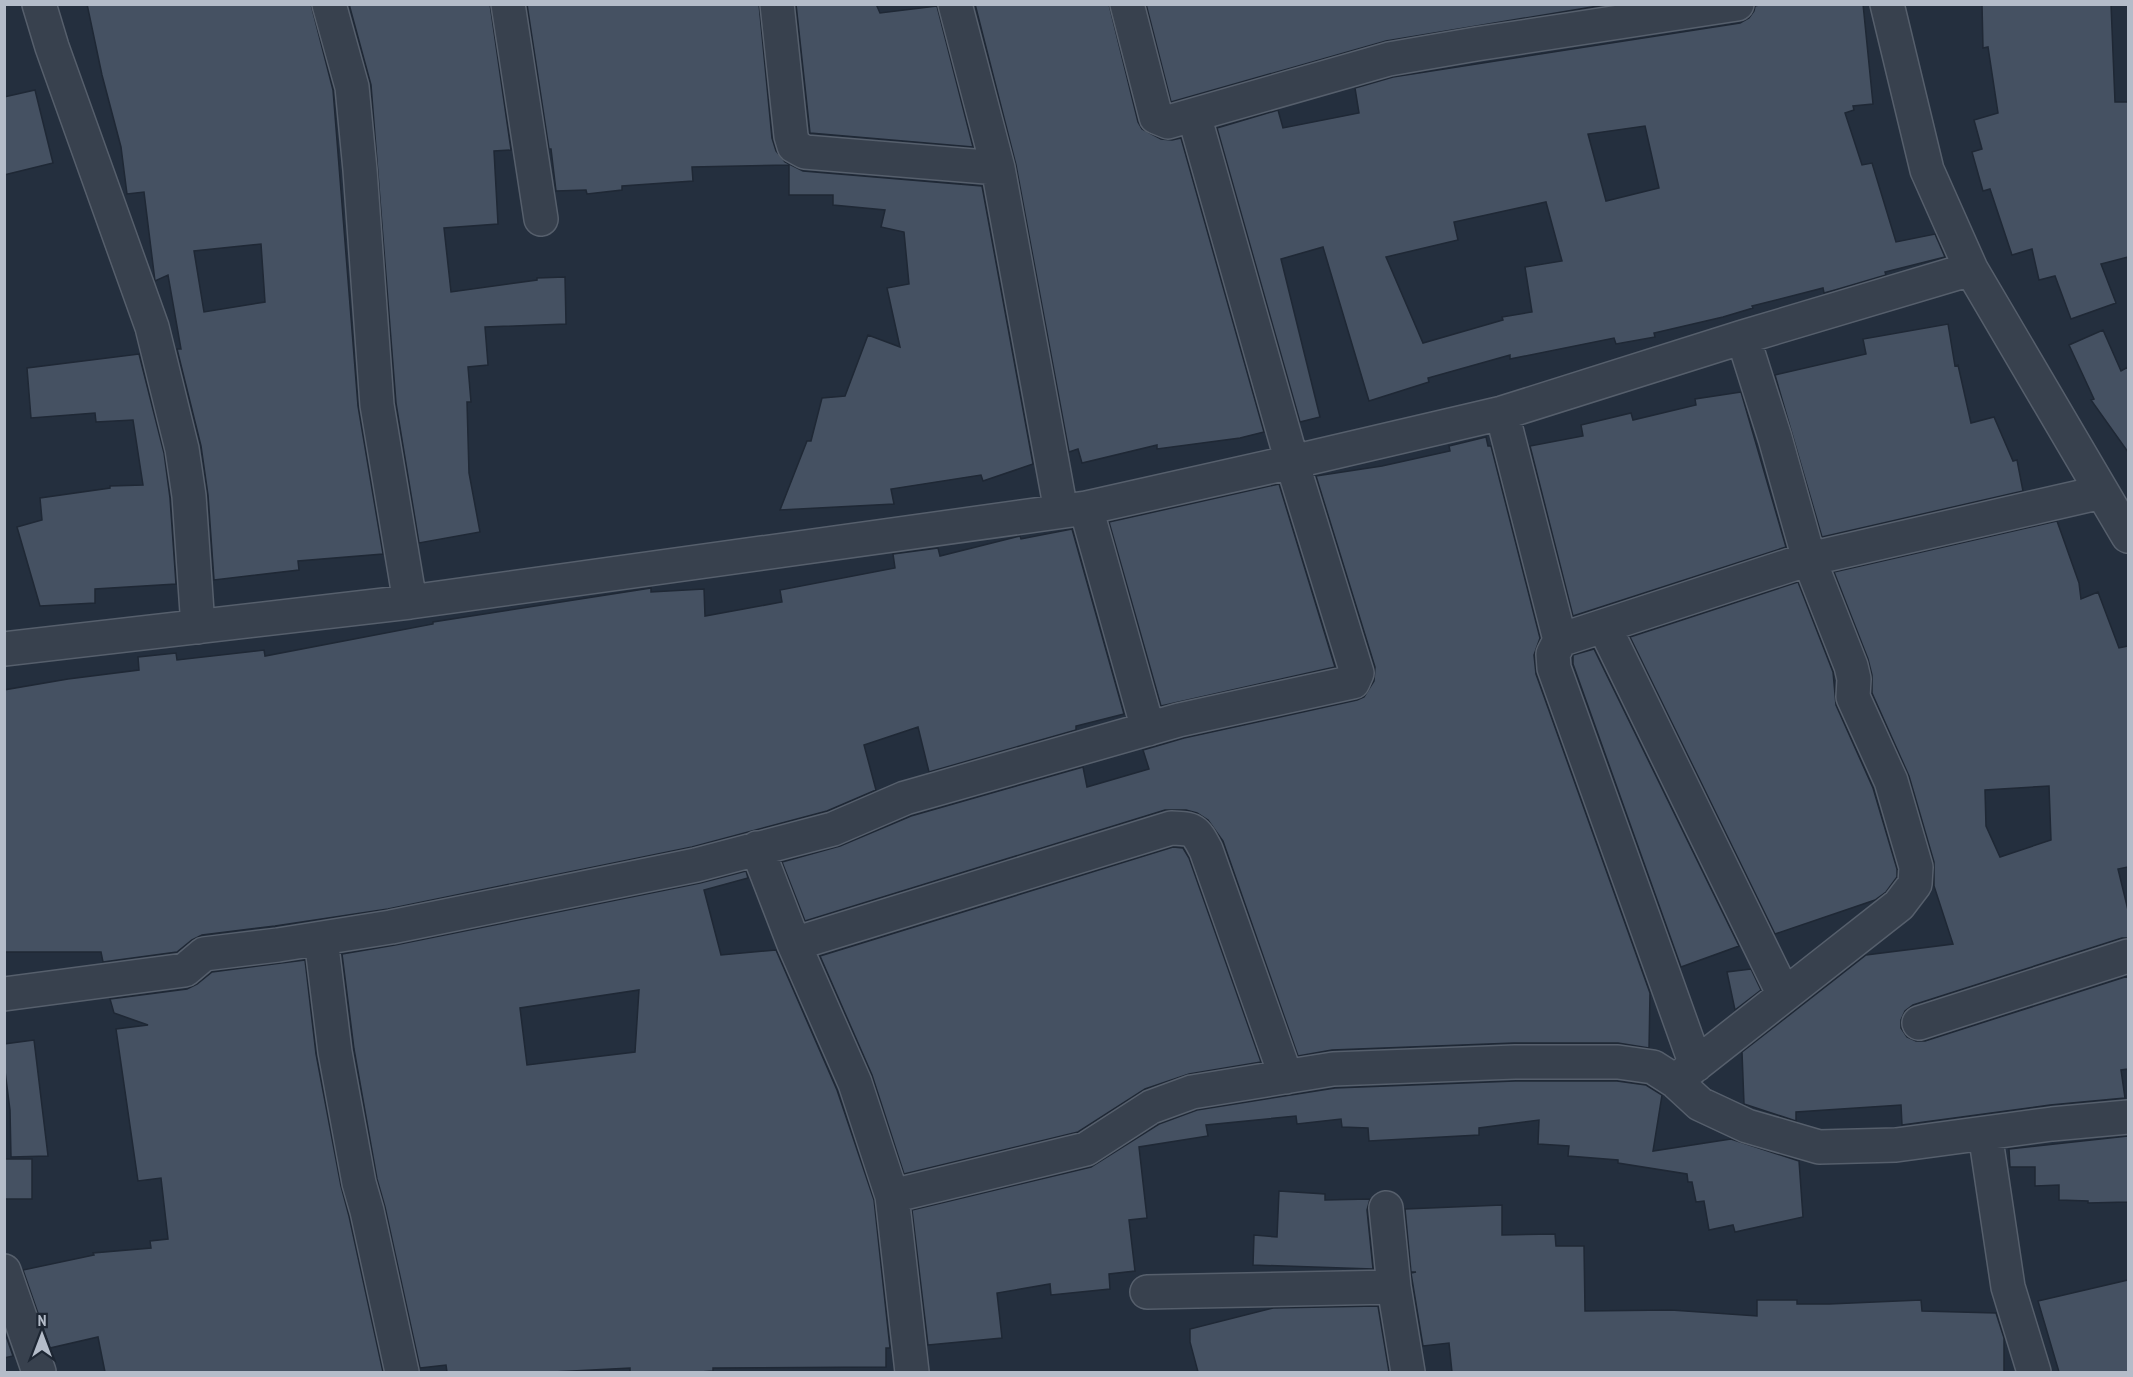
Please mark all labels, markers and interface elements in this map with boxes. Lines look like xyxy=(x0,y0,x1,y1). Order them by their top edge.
north arrow xyxy=(12,1305,72,1365)
text: N xyxy=(38,1310,46,1330)

